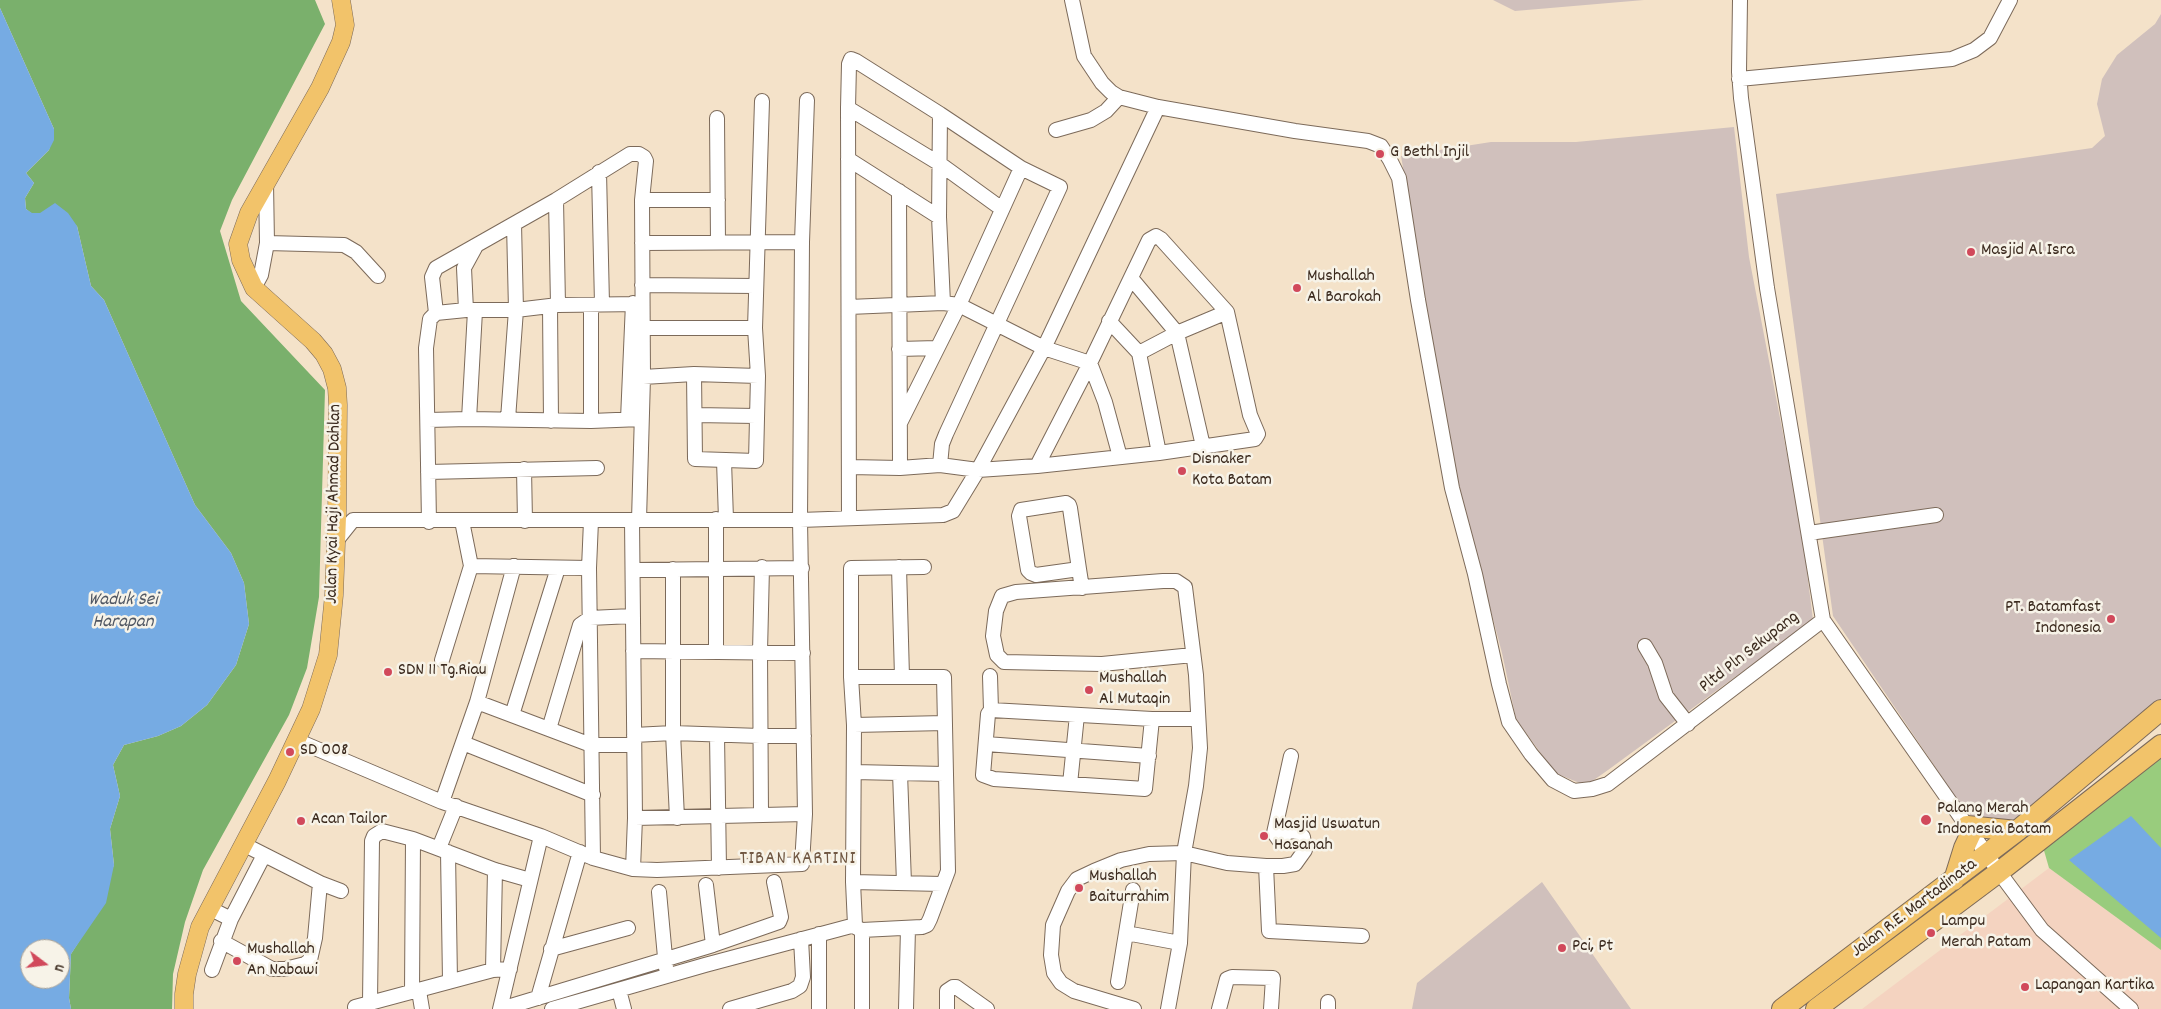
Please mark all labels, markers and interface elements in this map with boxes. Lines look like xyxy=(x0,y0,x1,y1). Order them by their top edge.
place label: G Bethl Injil xyxy=(1390,143,1469,165)
marker: G Bethl Injil xyxy=(1374,148,1386,160)
place label: Masjid Al Isra xyxy=(1981,241,2075,263)
marker: Masjid Al Isra xyxy=(1965,246,1977,258)
place label: Mushallah Al Barokah xyxy=(1307,267,1381,310)
marker: Mushallah Al Barokah xyxy=(1291,282,1303,294)
street label: Jalan Kyai Haji Ahmad Dahlan xyxy=(322,404,348,604)
place label: Disnaker Kota Batam xyxy=(1192,450,1272,492)
marker: Disnaker Kota Batam xyxy=(1176,465,1188,477)
water label: Waduk Sei Harapan xyxy=(88,590,158,634)
place label: PT. Batamfast Indonesia xyxy=(2005,598,2101,640)
street label: Pltd Pln Sekupang xyxy=(1696,607,1804,699)
marker: PT. Batamfast Indonesia xyxy=(2105,613,2117,625)
place label: SDN 11 Tg.Riau xyxy=(398,661,487,683)
marker: SDN 11 Tg.Riau xyxy=(382,666,394,678)
place label: Mushallah Al Mutaqin xyxy=(1099,669,1170,712)
marker: Mushallah Al Mutaqin xyxy=(1083,684,1095,696)
place label: SD 008 xyxy=(300,741,348,763)
marker: SD 008 xyxy=(284,746,296,758)
place label: Palang Merah Indonesia Batam xyxy=(1937,799,2051,842)
place label: Acan Tailor xyxy=(311,810,387,832)
marker: Palang Merah Indonesia Batam xyxy=(1919,813,1933,827)
marker: Acan Tailor xyxy=(295,815,307,827)
place label: Masjid Uswatun Hasanah xyxy=(1274,815,1380,858)
marker: Masjid Uswatun Hasanah xyxy=(1258,830,1270,842)
district label: TIBAN KARTINI xyxy=(738,849,858,871)
street label: Jalan R.E. Martadinata xyxy=(1848,855,1982,963)
place label: Mushallah Baiturrahim xyxy=(1089,867,1169,910)
marker: Mushallah Baiturrahim xyxy=(1073,882,1085,894)
place label: Lampu Merah Patam xyxy=(1941,912,2031,954)
marker: Lampu Merah Patam xyxy=(1925,927,1937,939)
place label: Pci, Pt xyxy=(1572,937,1613,959)
north arrow xyxy=(20,939,70,989)
place label: Mushallah An Nabawi xyxy=(247,940,318,982)
marker: Pci, Pt xyxy=(1556,942,1568,954)
marker: Mushallah An Nabawi xyxy=(231,955,243,967)
text: U xyxy=(48,962,69,973)
place label: Lapangan Kartika xyxy=(2035,976,2154,998)
marker: Lapangan Kartika xyxy=(2019,981,2031,993)

